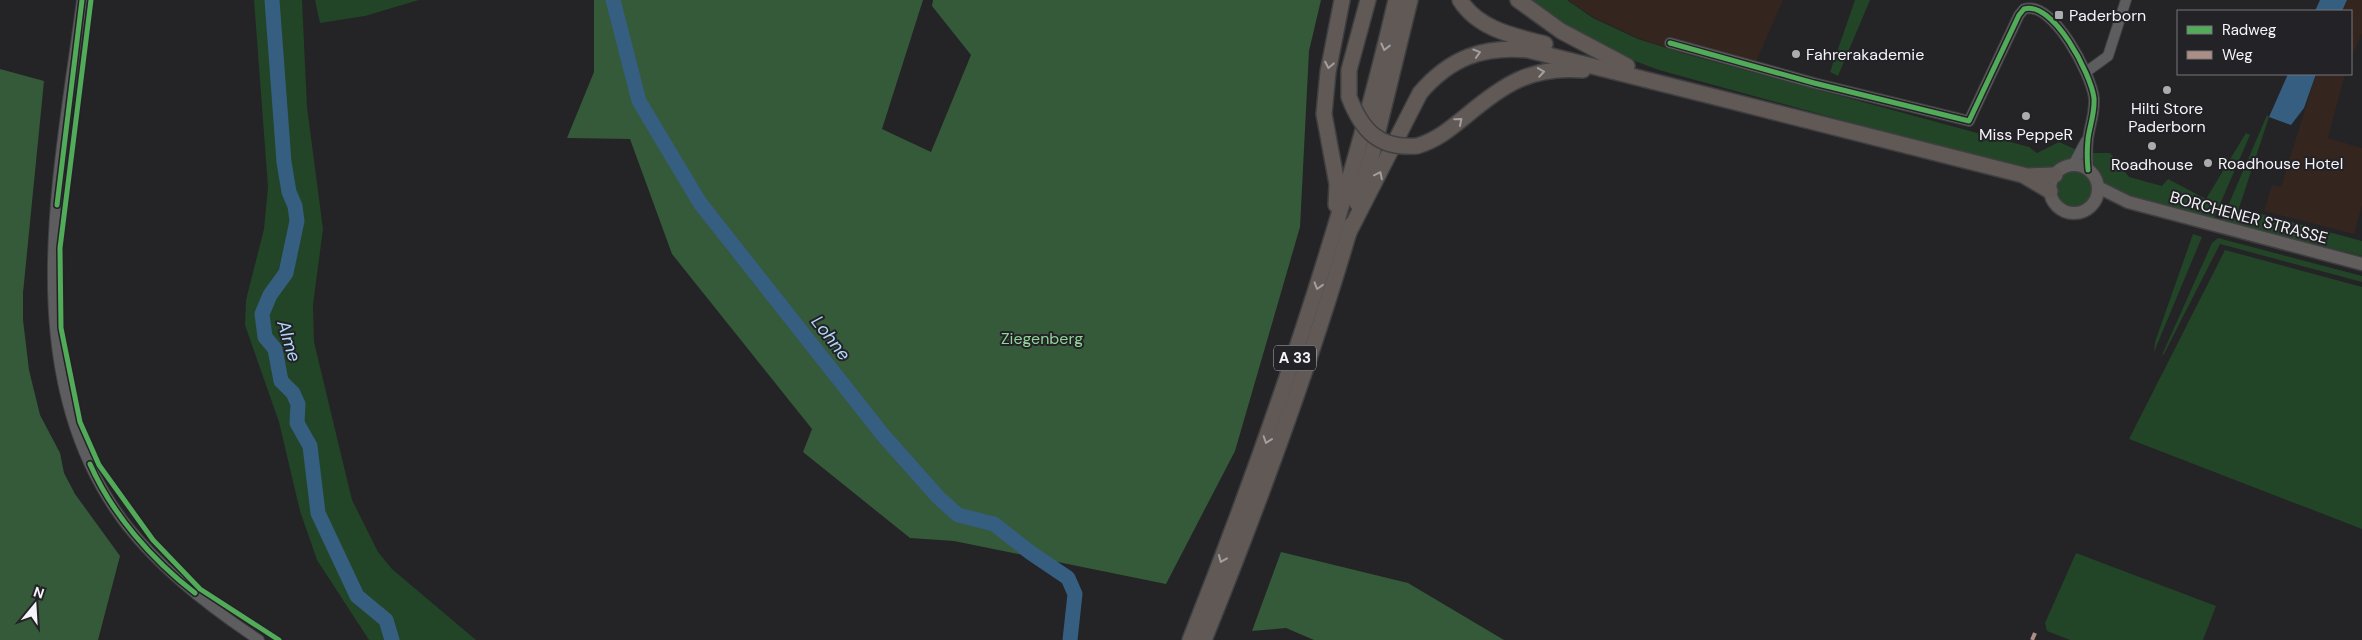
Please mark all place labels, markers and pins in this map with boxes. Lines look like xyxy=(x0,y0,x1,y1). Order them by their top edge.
place label: Paderborn xyxy=(2069,5,2146,26)
marker: Paderborn xyxy=(2053,9,2065,21)
place label: Fahrerakademie xyxy=(1806,44,1924,65)
marker: Fahrerakademie xyxy=(1790,48,1802,60)
marker: Hilti Store Paderborn xyxy=(2161,84,2173,96)
place label: Hilti Store Paderborn xyxy=(2128,98,2206,137)
marker: Miss PeppeR xyxy=(2020,110,2032,122)
place label: Miss PeppeR xyxy=(1979,124,2073,145)
marker: Roadhouse xyxy=(2146,140,2158,152)
place label: Roadhouse Hotel xyxy=(2218,153,2343,174)
place label: Roadhouse xyxy=(2111,154,2193,175)
marker: Roadhouse Hotel xyxy=(2202,157,2214,169)

